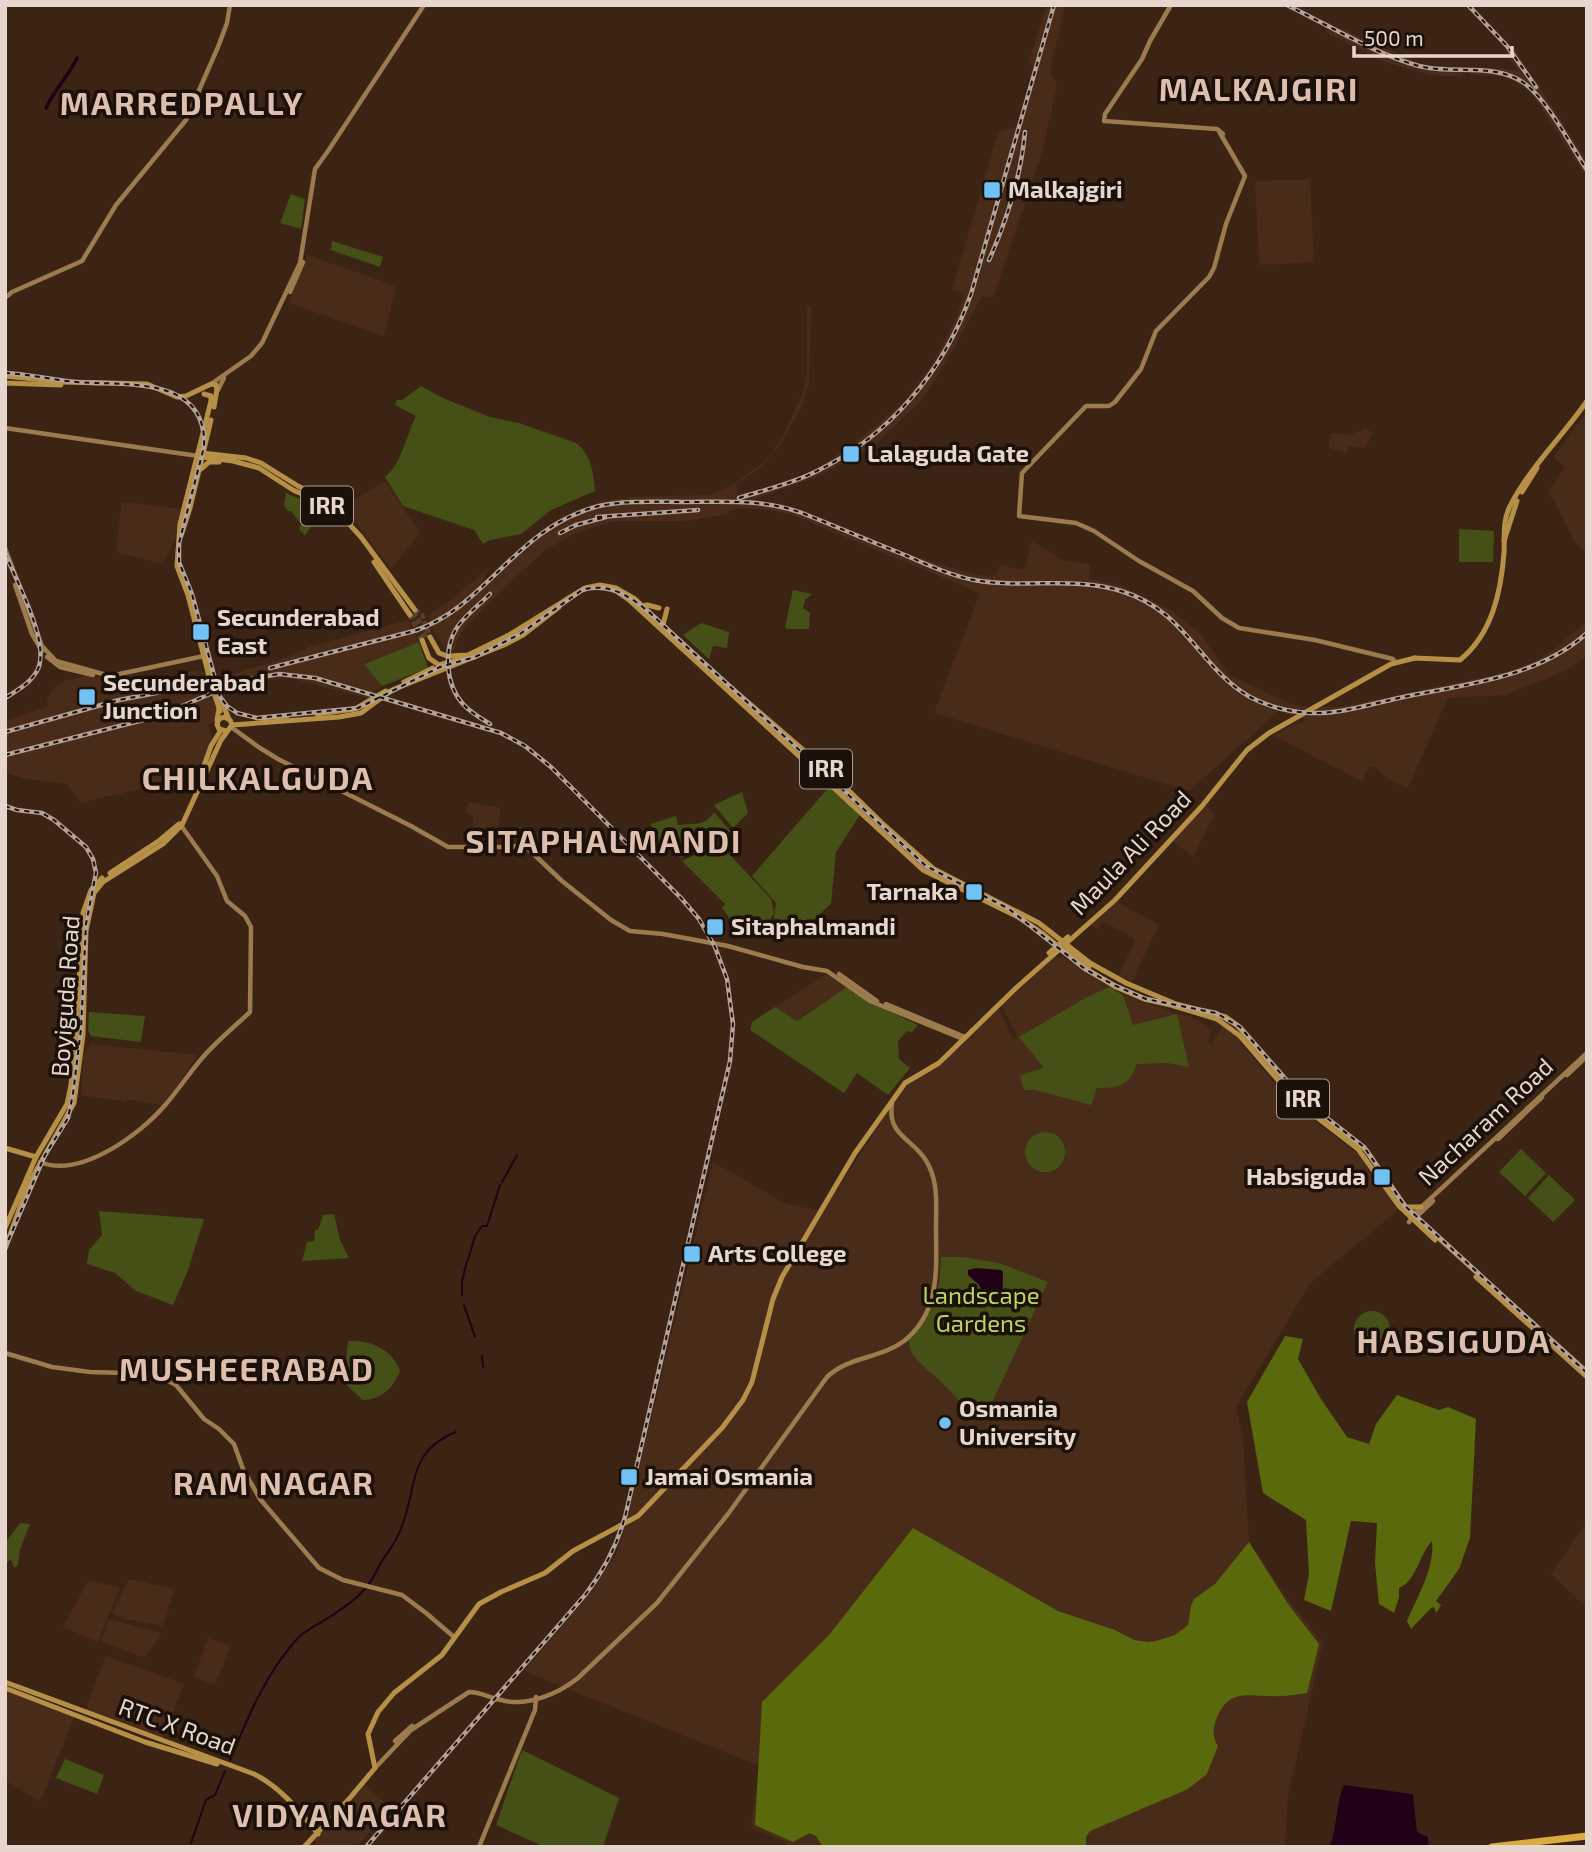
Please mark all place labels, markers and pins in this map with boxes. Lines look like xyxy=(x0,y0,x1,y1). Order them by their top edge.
place label: Malkajgiri xyxy=(1008,174,1123,203)
marker: Malkajgiri xyxy=(982,180,1002,200)
place label: Lalaguda Gate xyxy=(867,438,1029,467)
marker: Lalaguda Gate xyxy=(841,444,861,464)
place label: Secunderabad East xyxy=(217,602,379,659)
marker: Secunderabad East xyxy=(191,622,211,642)
place label: Secunderabad Junction xyxy=(103,667,265,724)
marker: Secunderabad Junction xyxy=(77,687,97,707)
place label: Tarnaka xyxy=(867,876,958,905)
marker: Tarnaka xyxy=(964,882,984,902)
place label: Sitaphalmandi xyxy=(731,911,896,940)
marker: Sitaphalmandi xyxy=(705,917,725,937)
place label: Habsiguda xyxy=(1246,1161,1366,1190)
marker: Habsiguda xyxy=(1372,1167,1392,1187)
place label: Arts College xyxy=(708,1238,847,1267)
marker: Arts College xyxy=(682,1244,702,1264)
place label: Osmania University xyxy=(959,1393,1077,1450)
marker: Osmania University xyxy=(937,1415,953,1431)
place label: Jamai Osmania xyxy=(645,1461,813,1490)
marker: Jamai Osmania xyxy=(619,1467,639,1487)

